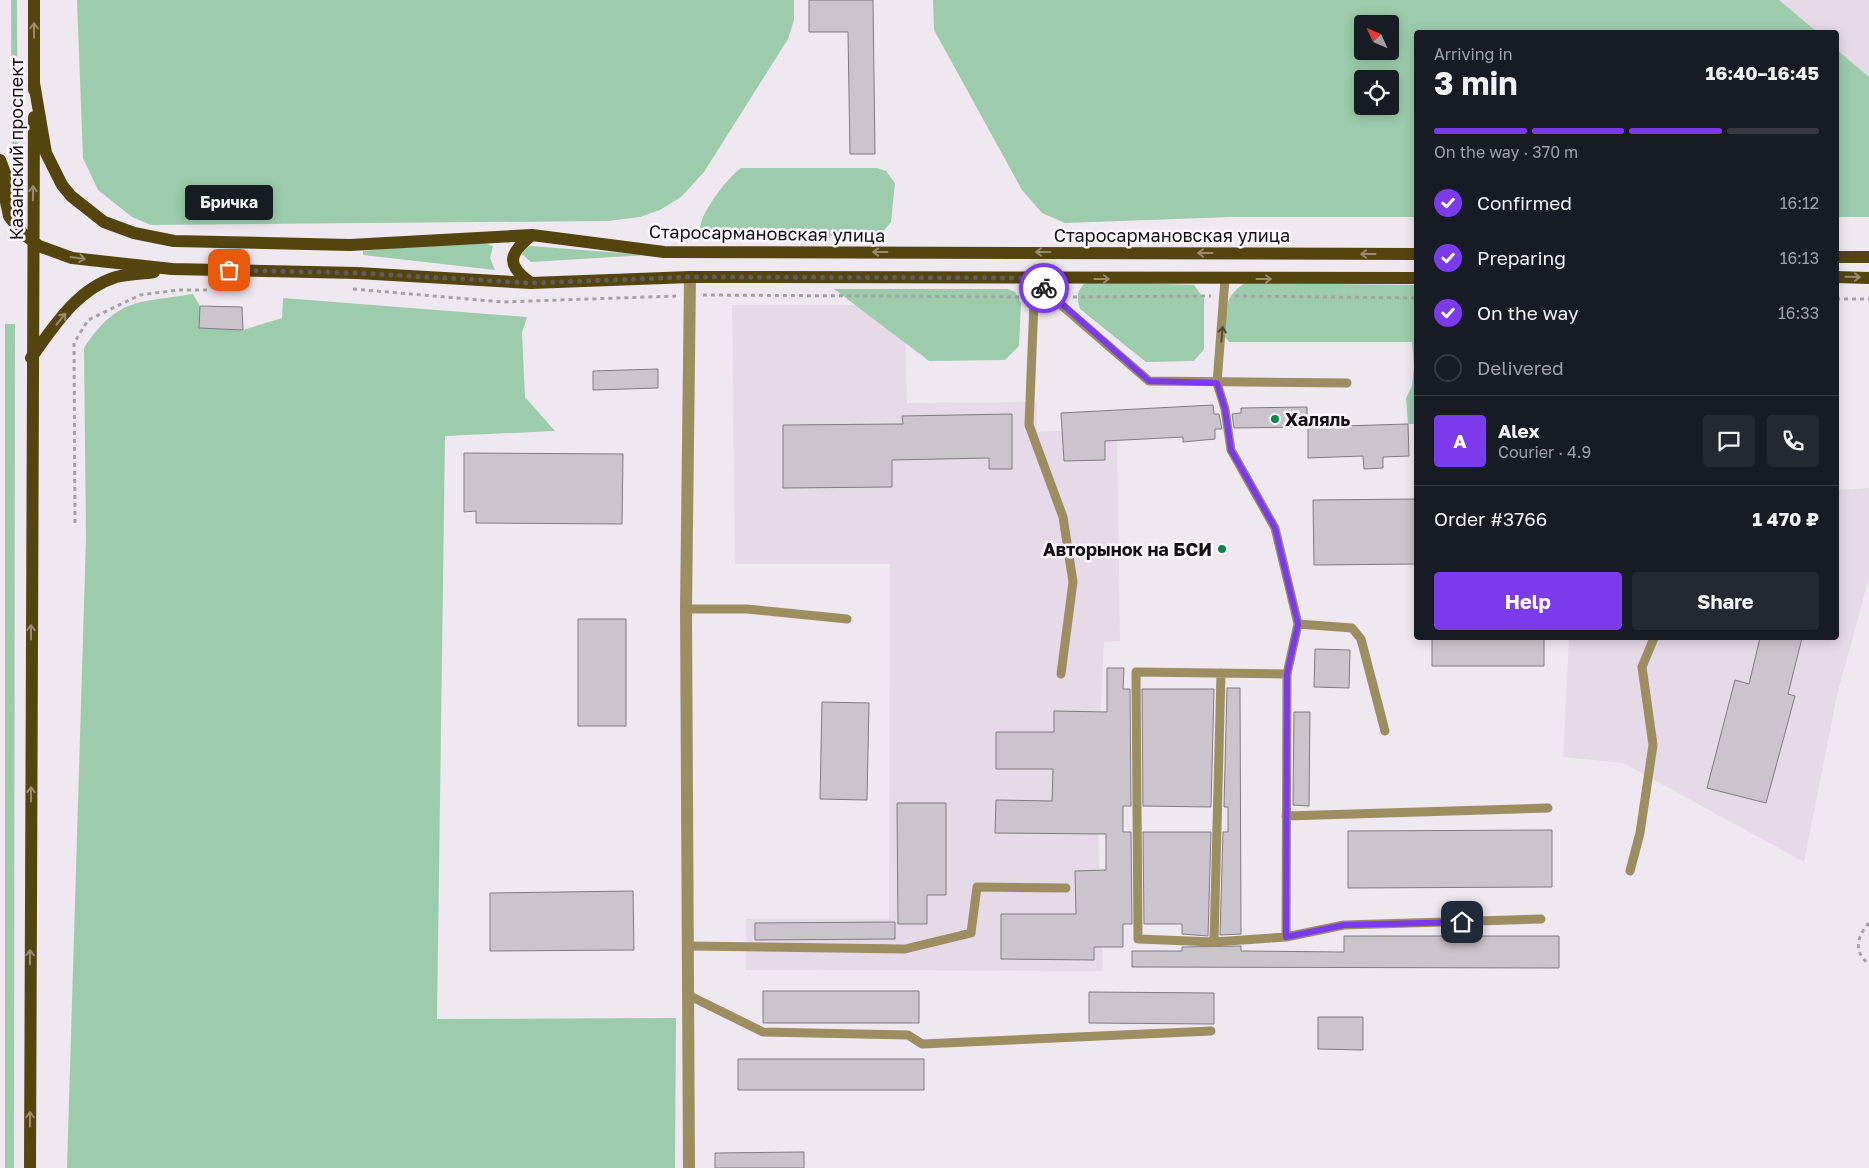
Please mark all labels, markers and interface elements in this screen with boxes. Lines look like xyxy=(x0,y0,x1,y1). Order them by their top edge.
north arrow xyxy=(1354,15,1399,60)
map controls xyxy=(1354,15,1399,115)
one-way arrow xyxy=(29,22,39,38)
text: Arriving in xyxy=(1434,44,1513,64)
street label: Казанский проспект xyxy=(5,57,27,240)
text: 16:40–16:45 xyxy=(1705,61,1819,84)
text: 3 min xyxy=(1434,64,1518,102)
button: locate xyxy=(1354,70,1399,115)
text: On the way · 370 m xyxy=(1434,142,1578,162)
one-way arrow xyxy=(28,185,38,201)
callout: Бричка xyxy=(185,185,273,220)
icon: check xyxy=(1434,189,1462,217)
text: Confirmed xyxy=(1477,191,1572,214)
text: Бричка xyxy=(200,192,258,212)
text: 16:12 xyxy=(1780,193,1819,213)
street label: Старосармановская улица xyxy=(649,220,885,246)
street label: Старосармановская улица xyxy=(1054,224,1290,246)
icon: check xyxy=(1434,244,1462,272)
text: Preparing xyxy=(1477,246,1566,269)
one-way arrow xyxy=(872,247,888,257)
one-way arrow xyxy=(1035,247,1051,257)
one-way arrow xyxy=(1197,248,1214,258)
text: 16:13 xyxy=(1780,248,1819,268)
pin xyxy=(208,249,250,291)
one-way arrow xyxy=(1360,249,1376,259)
one-way arrow xyxy=(69,254,85,264)
icon: bag xyxy=(215,256,243,284)
courier xyxy=(1019,263,1069,313)
one-way arrow xyxy=(1844,272,1860,282)
icon: bike xyxy=(1030,274,1058,302)
one-way arrow xyxy=(1093,274,1109,283)
one-way arrow xyxy=(1256,274,1272,284)
icon: check xyxy=(1434,299,1462,327)
text: On the way xyxy=(1477,301,1579,324)
text: 16:33 xyxy=(1778,303,1819,323)
one-way arrow xyxy=(55,312,66,325)
one-way arrow xyxy=(1217,326,1226,342)
text: Delivered xyxy=(1477,356,1564,379)
place label: Халяль xyxy=(1285,408,1350,430)
marker: Халяль xyxy=(1269,413,1281,425)
button: chat xyxy=(1703,415,1755,467)
button: phone xyxy=(1767,415,1819,467)
text: Alex xyxy=(1498,419,1539,442)
text: A xyxy=(1453,429,1467,452)
text: Courier · 4.9 xyxy=(1498,442,1591,462)
text: Order #3766 xyxy=(1434,507,1547,530)
text: 1 470 ₽ xyxy=(1752,507,1819,530)
place label: Авторынок на БСИ xyxy=(1043,538,1212,560)
marker: Авторынок на БСИ xyxy=(1216,543,1228,555)
button: Help xyxy=(1434,572,1622,630)
button: Share xyxy=(1632,572,1819,630)
one-way arrow xyxy=(26,624,36,640)
one-way arrow xyxy=(26,787,36,803)
pin xyxy=(1441,901,1483,943)
icon: home xyxy=(1448,908,1476,936)
one-way arrow xyxy=(25,949,35,966)
one-way arrow xyxy=(25,1112,35,1128)

